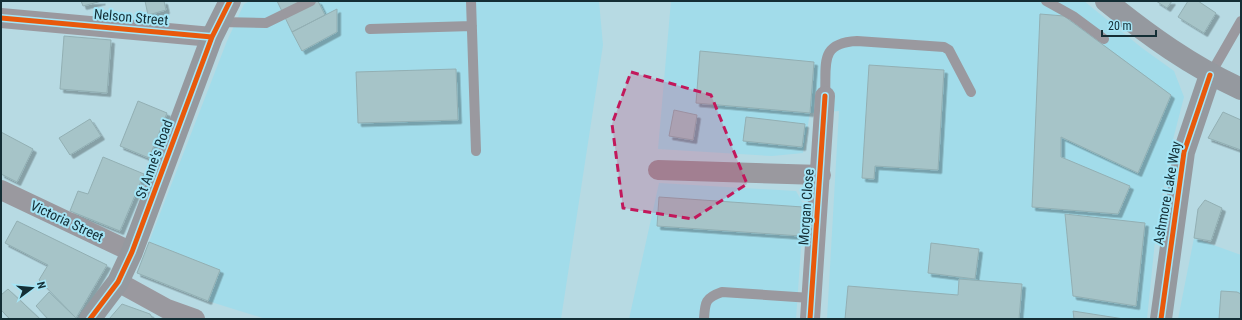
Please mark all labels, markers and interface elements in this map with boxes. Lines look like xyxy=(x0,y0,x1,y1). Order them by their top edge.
street label: Nelson Street xyxy=(93,6,169,28)
scale bar xyxy=(1102,12,1156,38)
text: 20 m xyxy=(1108,19,1132,33)
street label: St Anne's Road xyxy=(132,118,176,200)
street label: Ashmore Lake Way xyxy=(1150,140,1184,246)
street label: Morgan Close xyxy=(795,168,817,246)
street label: Victoria Street xyxy=(28,197,106,245)
north arrow xyxy=(12,268,52,308)
text: N xyxy=(34,280,48,291)

